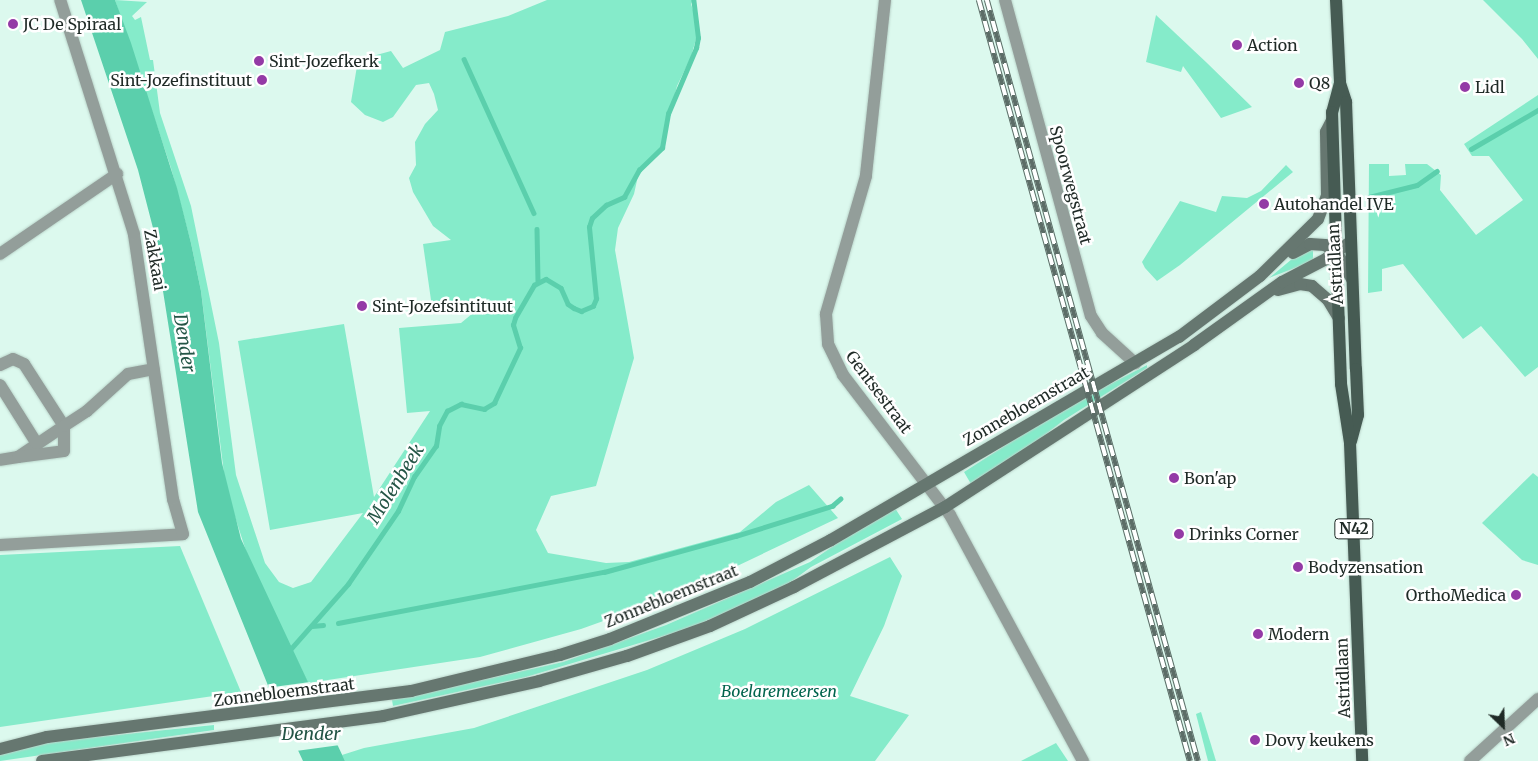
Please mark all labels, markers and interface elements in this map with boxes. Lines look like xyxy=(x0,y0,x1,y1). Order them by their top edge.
place label: JC De Spiraal xyxy=(23,14,121,34)
marker: JC De Spiraal xyxy=(7,18,19,30)
place label: Action xyxy=(1247,35,1298,55)
marker: Action xyxy=(1231,39,1243,51)
place label: Sint-Jozefkerk xyxy=(269,51,379,71)
marker: Sint-Jozefkerk xyxy=(253,55,265,67)
place label: Sint-Jozefinstituut xyxy=(110,70,252,90)
place label: Q8 xyxy=(1309,73,1330,93)
marker: Sint-Jozefinstituut xyxy=(256,74,268,86)
marker: Q8 xyxy=(1293,77,1305,89)
place label: Lidl xyxy=(1475,77,1505,97)
marker: Lidl xyxy=(1459,81,1471,93)
street label: Spoorwegstraat xyxy=(1046,123,1096,247)
place label: Autohandel IVE xyxy=(1274,194,1394,214)
marker: Autohandel IVE xyxy=(1258,198,1270,210)
street label: Astridlaan xyxy=(1323,223,1347,305)
street label: Zakkaai xyxy=(140,228,170,292)
place label: Sint-Jozefsintituut xyxy=(372,296,513,316)
marker: Sint-Jozefsintituut xyxy=(356,300,368,312)
water label: Dender xyxy=(169,312,199,374)
street label: Gentsestraat xyxy=(842,347,916,437)
street label: Zonnebloemstraat xyxy=(960,362,1092,450)
water label: Molenbeek xyxy=(363,440,429,528)
place label: Bon'ap xyxy=(1184,468,1236,488)
marker: Bon'ap xyxy=(1168,472,1180,484)
road number: N42 xyxy=(1334,516,1374,542)
place label: Drinks Corner xyxy=(1189,524,1299,544)
marker: Drinks Corner xyxy=(1173,528,1185,540)
place label: Bodyzensation xyxy=(1308,557,1423,577)
street label: Zonnebloemstraat xyxy=(602,560,740,632)
marker: Bodyzensation xyxy=(1292,561,1304,573)
place label: OrthoMedica xyxy=(1406,585,1506,605)
marker: OrthoMedica xyxy=(1510,589,1522,601)
place label: Modern xyxy=(1268,624,1329,644)
marker: Modern xyxy=(1252,628,1264,640)
street label: Astridlaan xyxy=(1332,637,1354,719)
street label: Zonnebloemstraat xyxy=(212,674,356,710)
park label: Boelaremeersen xyxy=(721,681,837,701)
north arrow xyxy=(1478,701,1528,751)
water label: Dender xyxy=(281,723,341,745)
text: N xyxy=(1500,729,1518,750)
place label: Dovy keukens xyxy=(1265,730,1374,750)
marker: Dovy keukens xyxy=(1249,734,1261,746)

